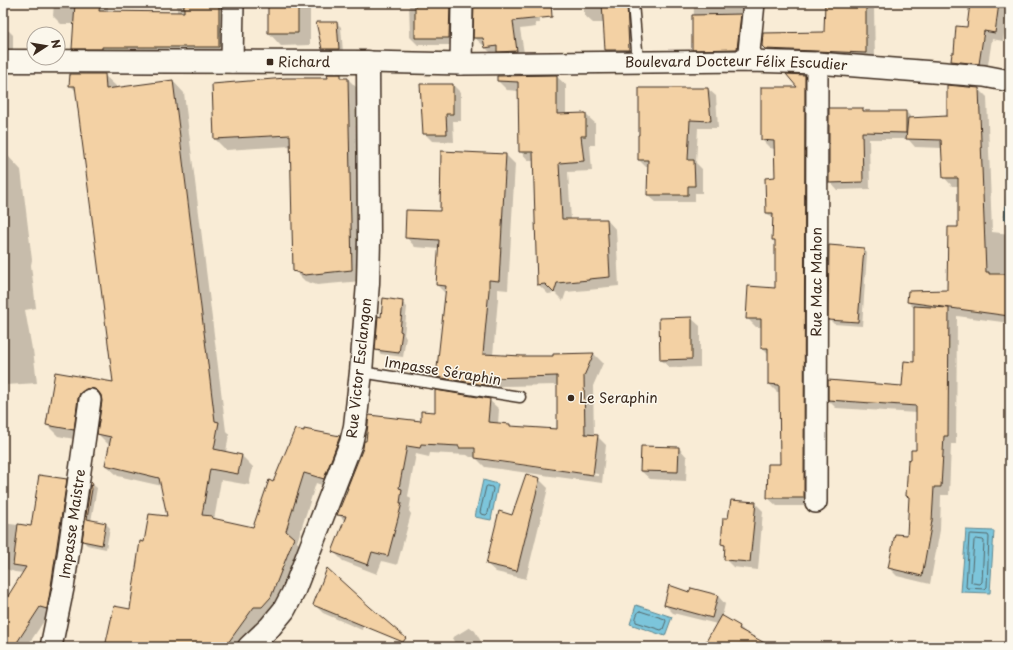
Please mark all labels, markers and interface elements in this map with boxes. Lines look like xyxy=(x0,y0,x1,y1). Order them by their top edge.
north arrow xyxy=(26,26,66,66)
text: N xyxy=(47,38,66,50)
street label: Boulevard Docteur Félix Escudier xyxy=(625,50,849,75)
place label: Richard xyxy=(278,51,330,72)
marker: Richard xyxy=(265,57,275,67)
street label: Rue Mac Mahon xyxy=(805,227,827,337)
street label: Rue Victor Esclangon xyxy=(341,297,376,439)
street label: Impasse Séraphin xyxy=(383,351,503,390)
place label: Le Seraphin xyxy=(579,387,658,408)
marker: Le Seraphin xyxy=(566,393,576,403)
street label: Impasse Maistre xyxy=(54,468,90,580)

